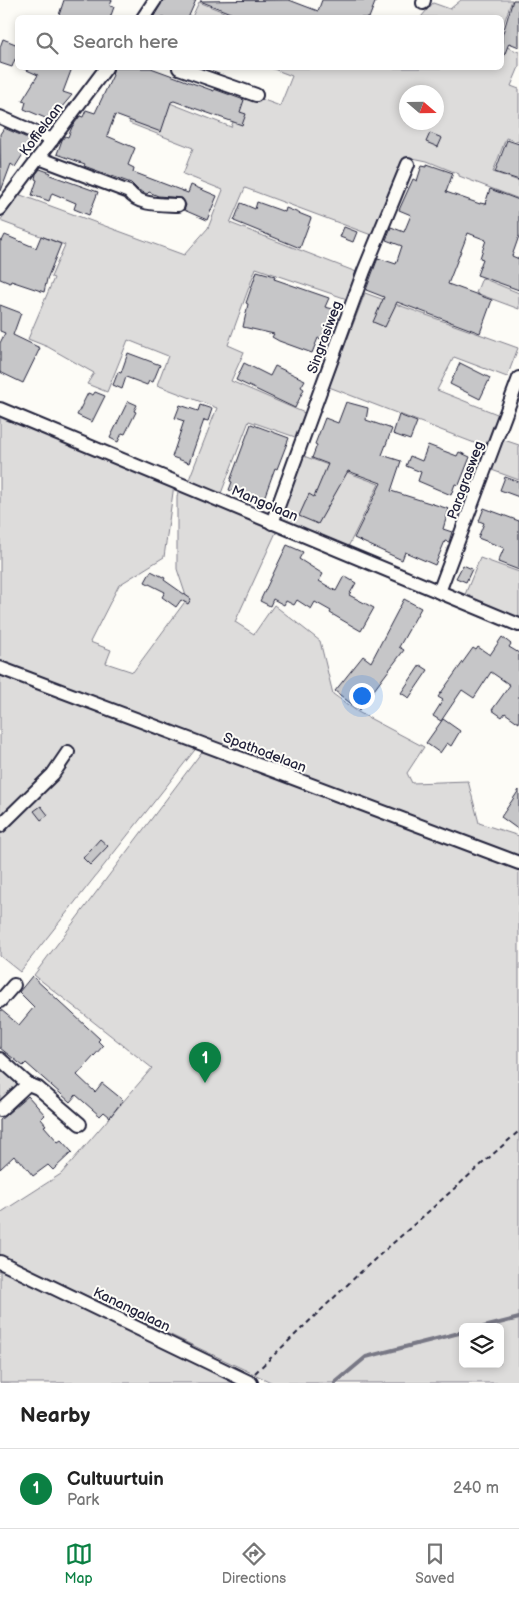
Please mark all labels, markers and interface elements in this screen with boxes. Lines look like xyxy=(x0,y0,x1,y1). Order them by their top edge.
search box xyxy=(15,15,504,70)
icon: search xyxy=(33,29,61,57)
text: Search here xyxy=(73,31,178,54)
north arrow xyxy=(399,85,444,130)
street label: Koffielaan xyxy=(16,99,67,159)
street label: Singrasiweg xyxy=(303,298,346,376)
street label: Paragrasweg xyxy=(443,439,488,522)
street label: Mangolaan xyxy=(229,482,301,525)
your location xyxy=(349,683,375,709)
street label: Spathodelaan xyxy=(221,729,309,776)
pin: 1 xyxy=(189,1042,221,1083)
street label: Kanangalaan xyxy=(91,1284,173,1335)
map controls xyxy=(459,1323,504,1368)
button: layers xyxy=(459,1323,504,1368)
text: Nearby xyxy=(20,1403,90,1428)
text: Cultuurtuin xyxy=(67,1468,164,1491)
text: 1 xyxy=(33,1479,39,1498)
text: 240 m xyxy=(453,1479,499,1498)
text: Park xyxy=(67,1491,99,1510)
tab: Map xyxy=(65,1540,93,1587)
tab: Directions xyxy=(222,1540,286,1587)
tab: Saved xyxy=(415,1540,454,1587)

